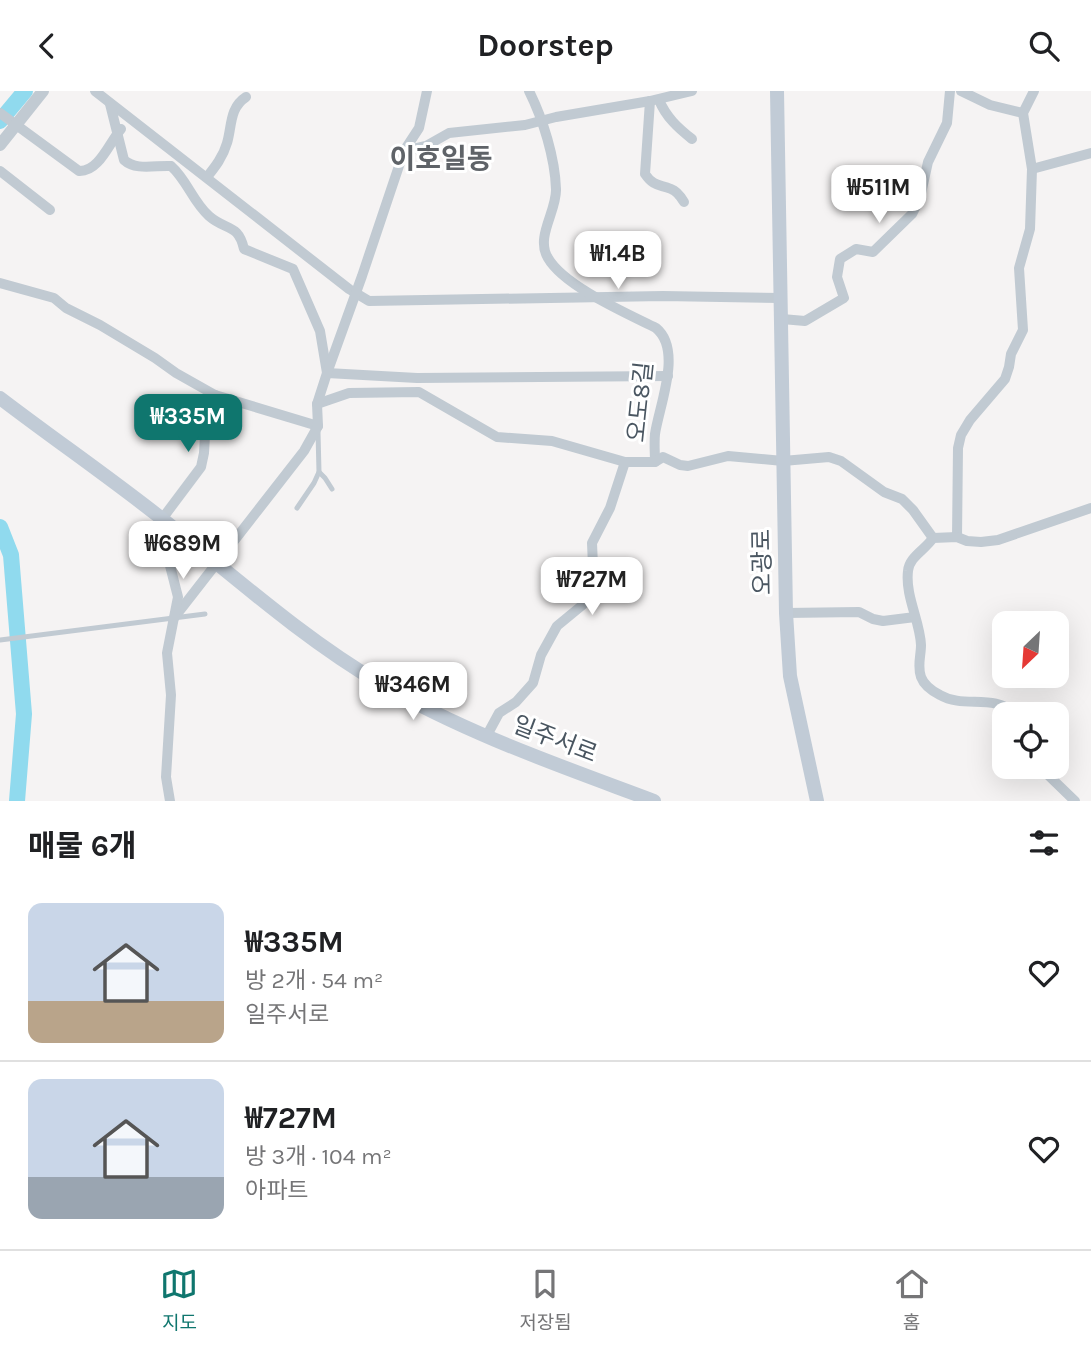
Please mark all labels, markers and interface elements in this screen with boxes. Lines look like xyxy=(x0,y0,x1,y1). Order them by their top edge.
icon: back xyxy=(28,27,66,65)
text: Doorstep xyxy=(477,27,614,64)
icon: search xyxy=(1025,27,1063,65)
district label: 이호일동 xyxy=(389,142,493,175)
pin: ₩511M xyxy=(830,165,928,225)
text: ₩511M xyxy=(847,174,911,201)
pin: ₩1.4B xyxy=(569,231,667,291)
text: ₩1.4B xyxy=(590,240,646,267)
street label: 오도8길 xyxy=(622,360,658,444)
pin: ₩335M xyxy=(139,395,237,454)
text: ₩335M xyxy=(150,403,226,430)
pin: ₩689M xyxy=(134,521,232,581)
street label: 오광로 xyxy=(747,529,777,595)
text: ₩689M xyxy=(145,530,221,557)
pin: ₩727M xyxy=(543,557,641,617)
text: ₩727M xyxy=(557,566,627,593)
north arrow xyxy=(992,611,1069,688)
map controls xyxy=(992,611,1069,779)
pin: ₩346M xyxy=(364,663,462,722)
text: ₩346M xyxy=(375,671,451,698)
button: locate xyxy=(992,702,1069,779)
street label: 일주서로 xyxy=(509,710,601,768)
icon: filters xyxy=(1025,824,1063,862)
text: 매물 6개 xyxy=(28,828,137,864)
text: ₩335M xyxy=(245,924,344,960)
icon: home xyxy=(84,931,168,1015)
icon: heart xyxy=(1025,954,1063,992)
text: 방 2개 · 54 m² xyxy=(245,967,383,994)
text: 일주서로 xyxy=(245,1001,330,1028)
text: ₩727M xyxy=(245,1100,337,1136)
icon: home xyxy=(84,1107,168,1191)
icon: heart xyxy=(1025,1130,1063,1168)
text: 방 3개 · 104 m² xyxy=(245,1143,392,1170)
text: 아파트 xyxy=(245,1177,308,1204)
tab: 지도 xyxy=(160,1265,198,1334)
tab: 저장됨 xyxy=(519,1265,572,1334)
tab: 홈 xyxy=(893,1265,931,1334)

